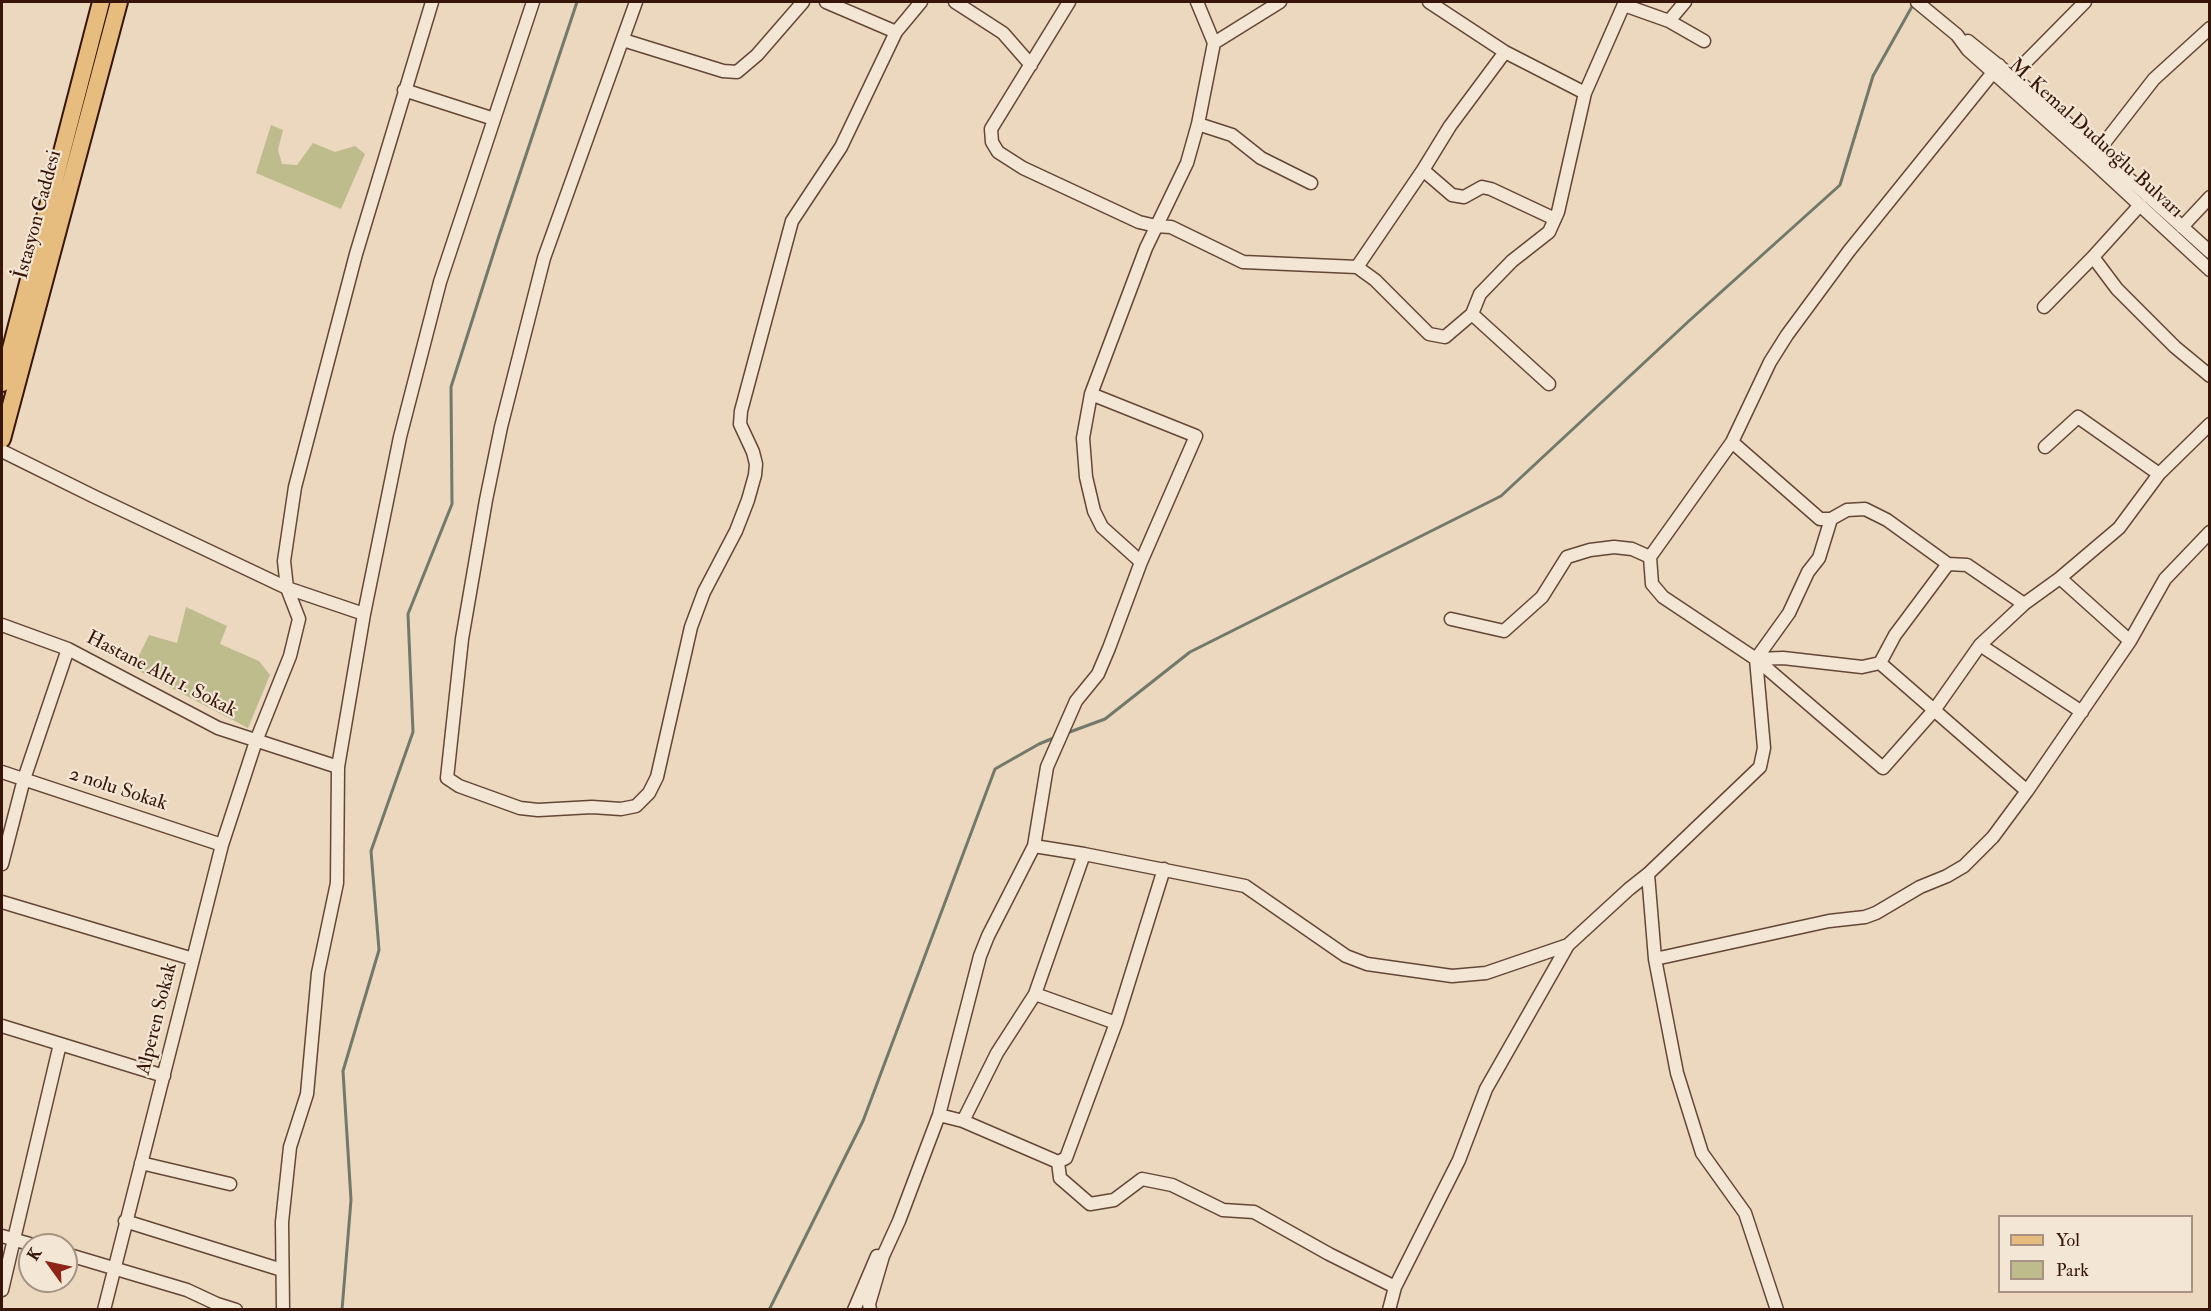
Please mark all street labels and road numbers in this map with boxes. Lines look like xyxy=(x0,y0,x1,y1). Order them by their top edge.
street label: M. Kemal Duduoğlu Bulvarı xyxy=(2003,54,2187,224)
street label: İstasyon Caddesi xyxy=(10,148,68,282)
street label: Hastane Altı 1. Sokak xyxy=(82,627,240,723)
street label: 2 nolu Sokak xyxy=(66,763,170,817)
street label: Alperen Sokak xyxy=(133,961,183,1077)

